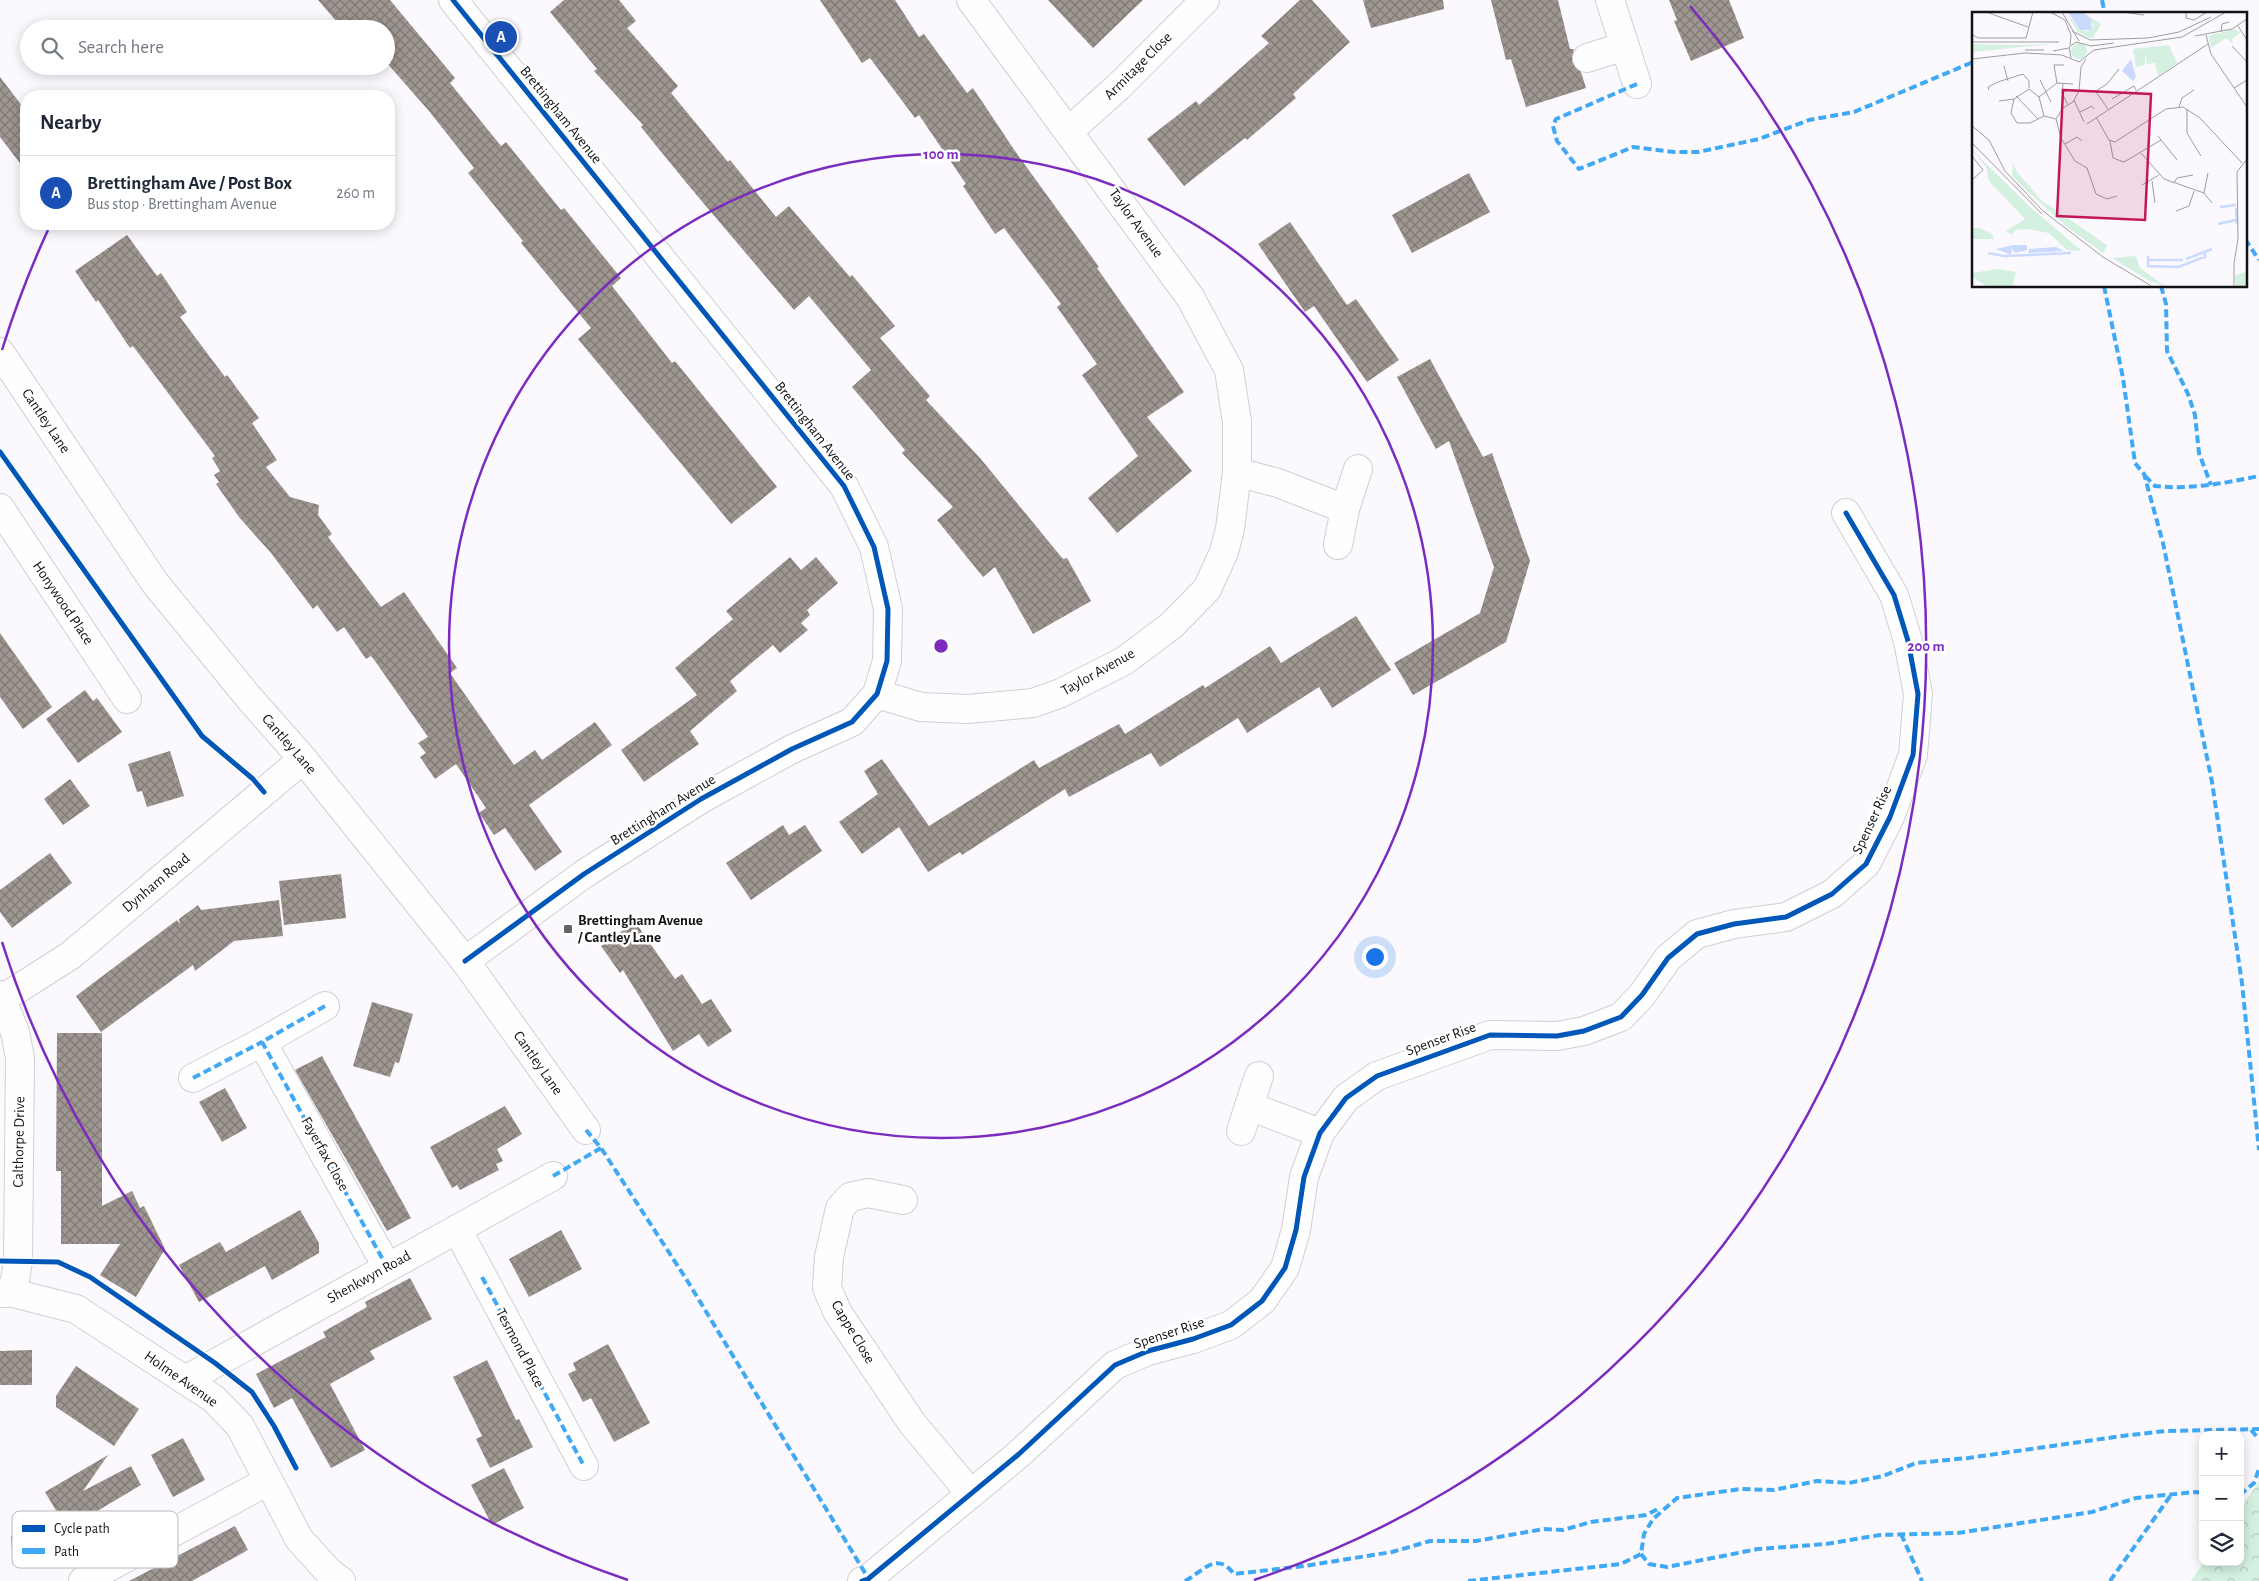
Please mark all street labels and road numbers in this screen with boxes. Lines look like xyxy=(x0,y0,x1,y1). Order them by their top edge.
street label: Armitage Close xyxy=(1101,29,1175,103)
street label: Brettingham Avenue xyxy=(517,63,605,167)
street label: Taylor Avenue xyxy=(1106,186,1166,260)
street label: Brettingham Avenue xyxy=(772,379,858,483)
street label: Cantley Lane xyxy=(19,386,73,456)
street label: Honywood Place xyxy=(30,559,96,647)
street label: Taylor Avenue xyxy=(1059,646,1137,698)
street label: Cantley Lane xyxy=(259,711,319,777)
street label: Brettingham Avenue xyxy=(608,772,718,848)
street label: Spenser Rise xyxy=(1850,783,1894,857)
street label: Dynham Road xyxy=(119,851,193,915)
street label: Spenser Rise xyxy=(1404,1019,1478,1059)
street label: Cantley Lane xyxy=(511,1028,565,1098)
street label: Calthorpe Drive xyxy=(11,1096,27,1188)
street label: Fayerfax Close xyxy=(298,1114,352,1194)
street label: Shenkwyn Road xyxy=(325,1248,413,1306)
street label: Cappe Close xyxy=(828,1298,878,1366)
street label: Tesmond Place xyxy=(493,1306,547,1390)
street label: Spenser Rise xyxy=(1132,1314,1206,1352)
street label: Holme Avenue xyxy=(141,1348,221,1410)

